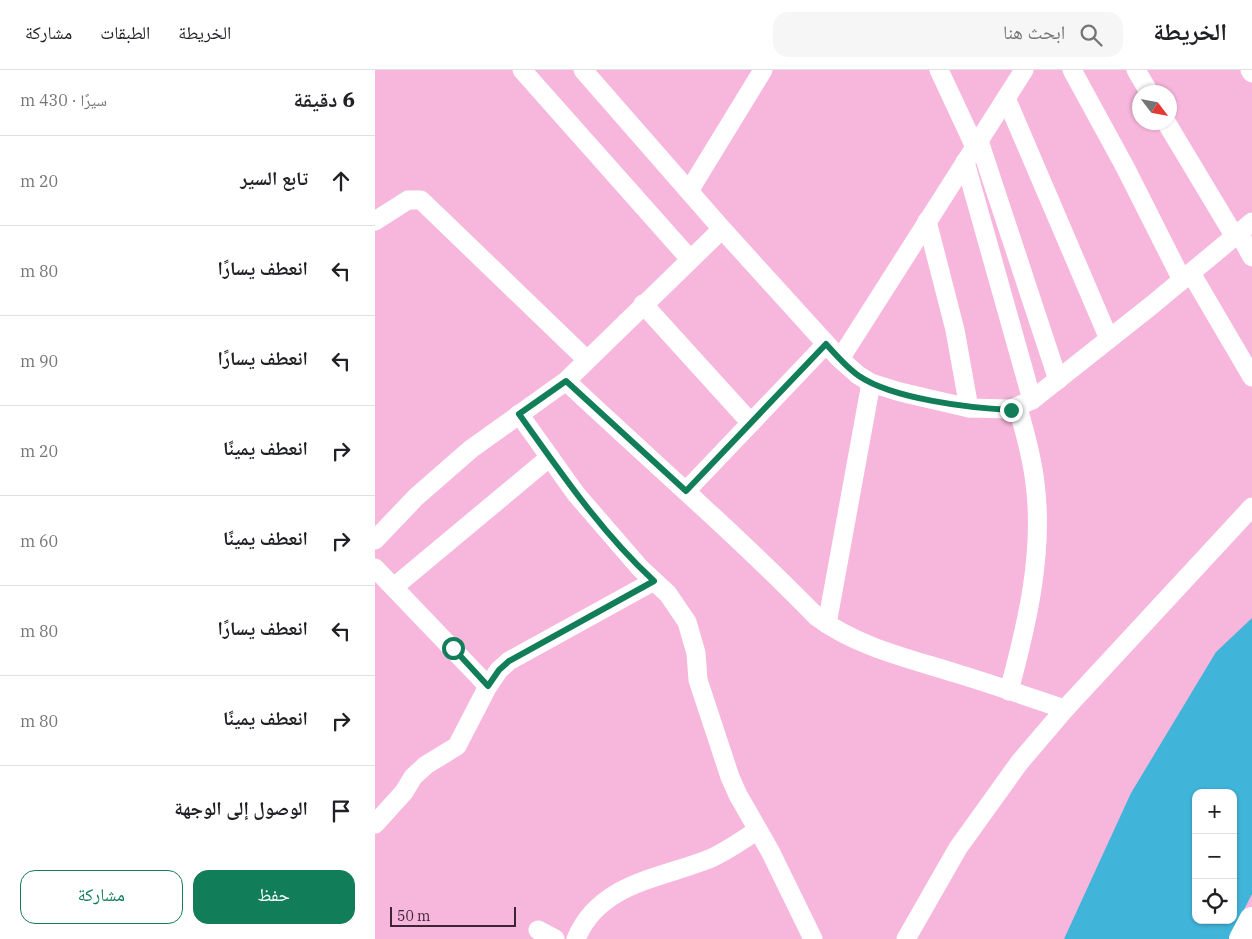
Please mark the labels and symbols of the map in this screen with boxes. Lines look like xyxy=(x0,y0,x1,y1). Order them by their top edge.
north arrow xyxy=(1132,85,1177,130)
route end xyxy=(1000,399,1023,422)
route start xyxy=(442,637,465,660)
scale bar xyxy=(390,904,516,927)

